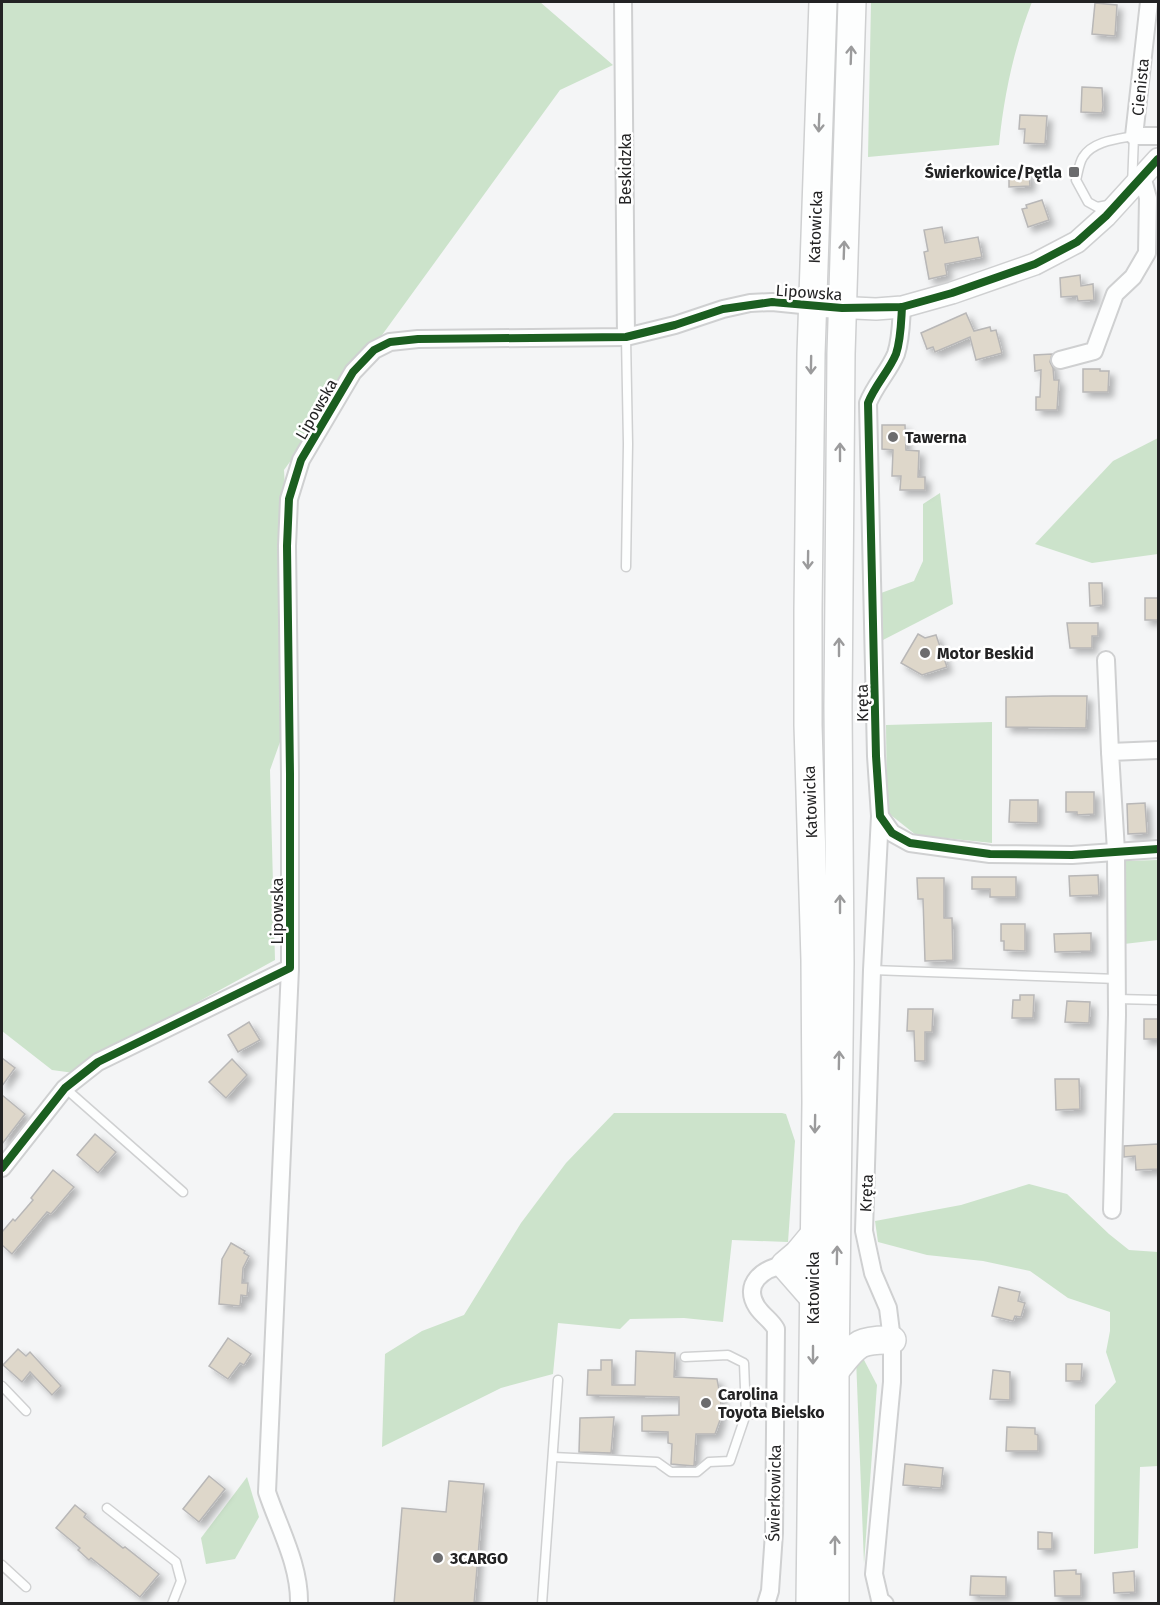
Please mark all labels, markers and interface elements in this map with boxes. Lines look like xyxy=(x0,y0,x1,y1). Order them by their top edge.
one-way arrow xyxy=(846,45,857,65)
street label: Cienista xyxy=(1128,57,1153,117)
one-way arrow xyxy=(813,112,824,132)
street label: Beskidzka xyxy=(616,133,635,205)
place label: Świerkowice/Pętla xyxy=(925,162,1062,182)
marker: Świerkowice/Pętla xyxy=(1067,165,1081,179)
street label: Katowicka xyxy=(805,190,826,264)
one-way arrow xyxy=(838,240,849,260)
street label: Lipowska xyxy=(775,281,843,304)
one-way arrow xyxy=(805,354,816,374)
street label: Lipowska xyxy=(291,376,341,443)
place label: Tawerna xyxy=(905,428,967,447)
marker: Tawerna xyxy=(886,430,900,444)
one-way arrow xyxy=(834,443,846,463)
one-way arrow xyxy=(802,549,814,569)
one-way arrow xyxy=(833,638,845,658)
place label: Motor Beskid xyxy=(937,644,1034,663)
marker: Motor Beskid xyxy=(918,646,932,660)
street label: Kręta xyxy=(853,684,872,722)
street label: Katowicka xyxy=(800,765,821,839)
street label: Lipowska xyxy=(268,878,287,944)
one-way arrow xyxy=(834,895,846,915)
one-way arrow xyxy=(833,1050,845,1070)
one-way arrow xyxy=(810,1113,821,1133)
street label: Kręta xyxy=(856,1173,877,1213)
one-way arrow xyxy=(831,1245,842,1265)
street label: Katowicka xyxy=(804,1251,823,1325)
one-way arrow xyxy=(807,1345,819,1365)
place label: Carolina Toyota Bielsko xyxy=(718,1385,825,1422)
marker: Carolina Toyota Bielsko xyxy=(699,1396,713,1410)
street label: Świerkowicka xyxy=(763,1444,785,1542)
one-way arrow xyxy=(829,1536,841,1556)
place label: 3CARGO xyxy=(449,1549,508,1568)
marker: 3CARGO xyxy=(431,1551,445,1565)

